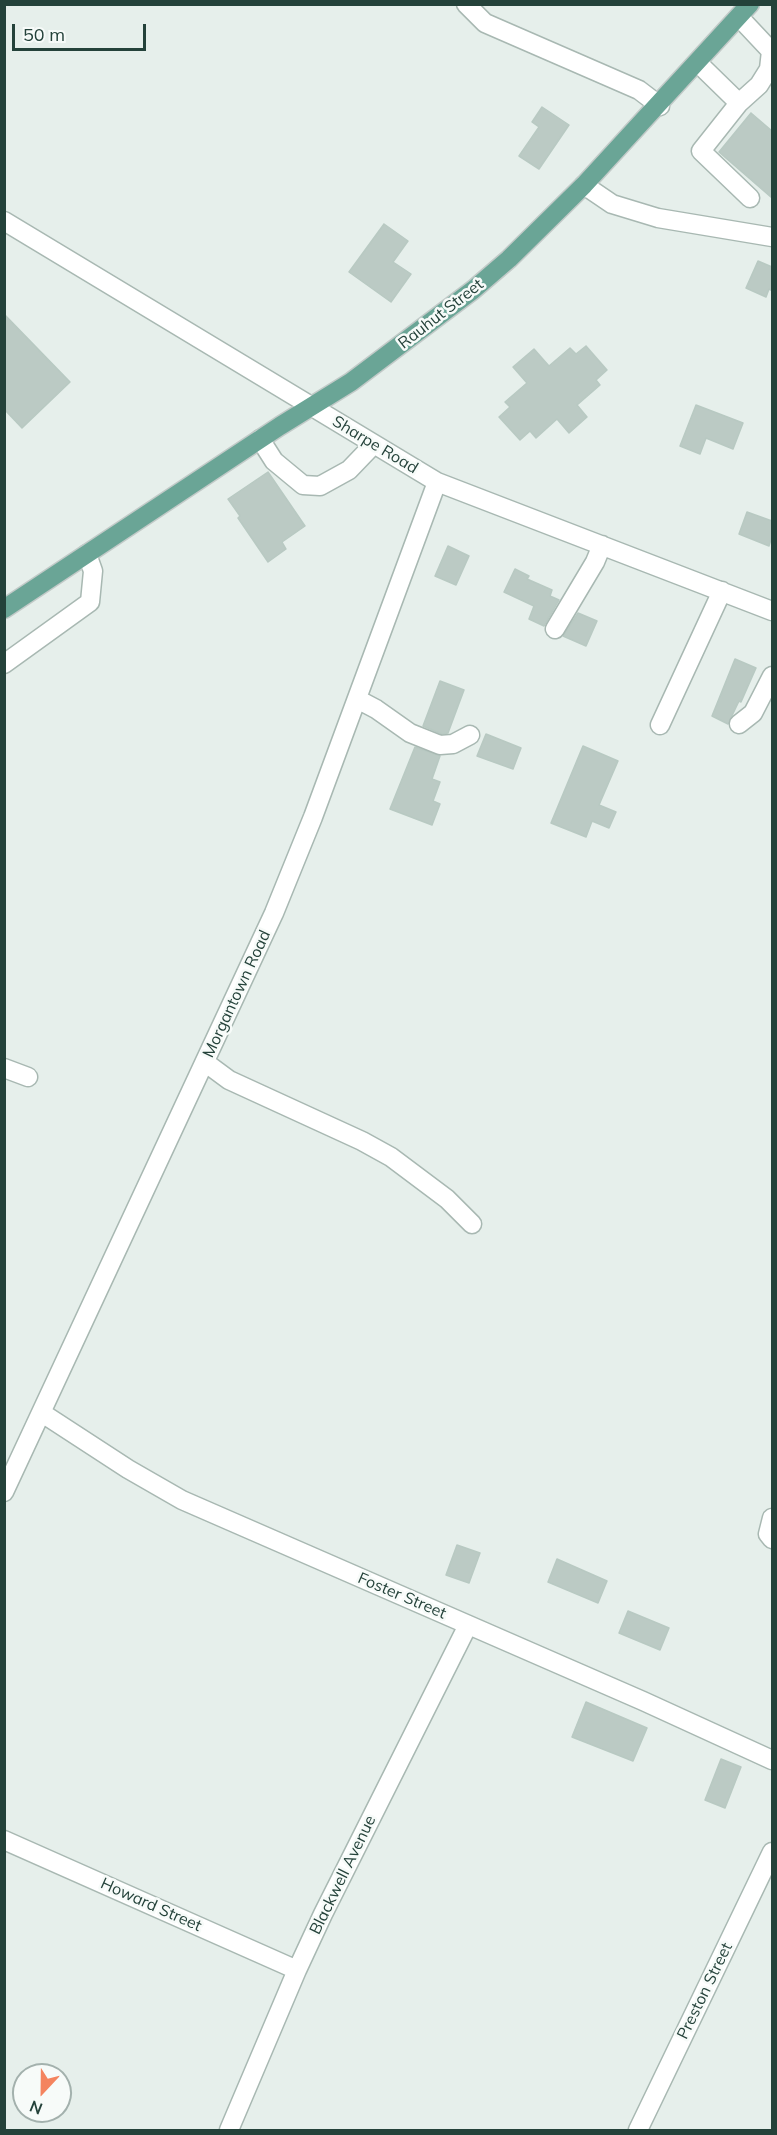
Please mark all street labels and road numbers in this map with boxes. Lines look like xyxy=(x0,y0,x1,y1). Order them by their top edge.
street label: Rauhut Street xyxy=(395,275,487,353)
street label: Sharpe Road xyxy=(329,412,421,478)
street label: Morgantown Road xyxy=(199,927,275,1061)
street label: Foster Street xyxy=(355,1569,449,1623)
street label: Blackwell Avenue xyxy=(306,1812,380,1938)
street label: Howard Street xyxy=(98,1874,204,1936)
street label: Preston Street xyxy=(673,1940,737,2042)

